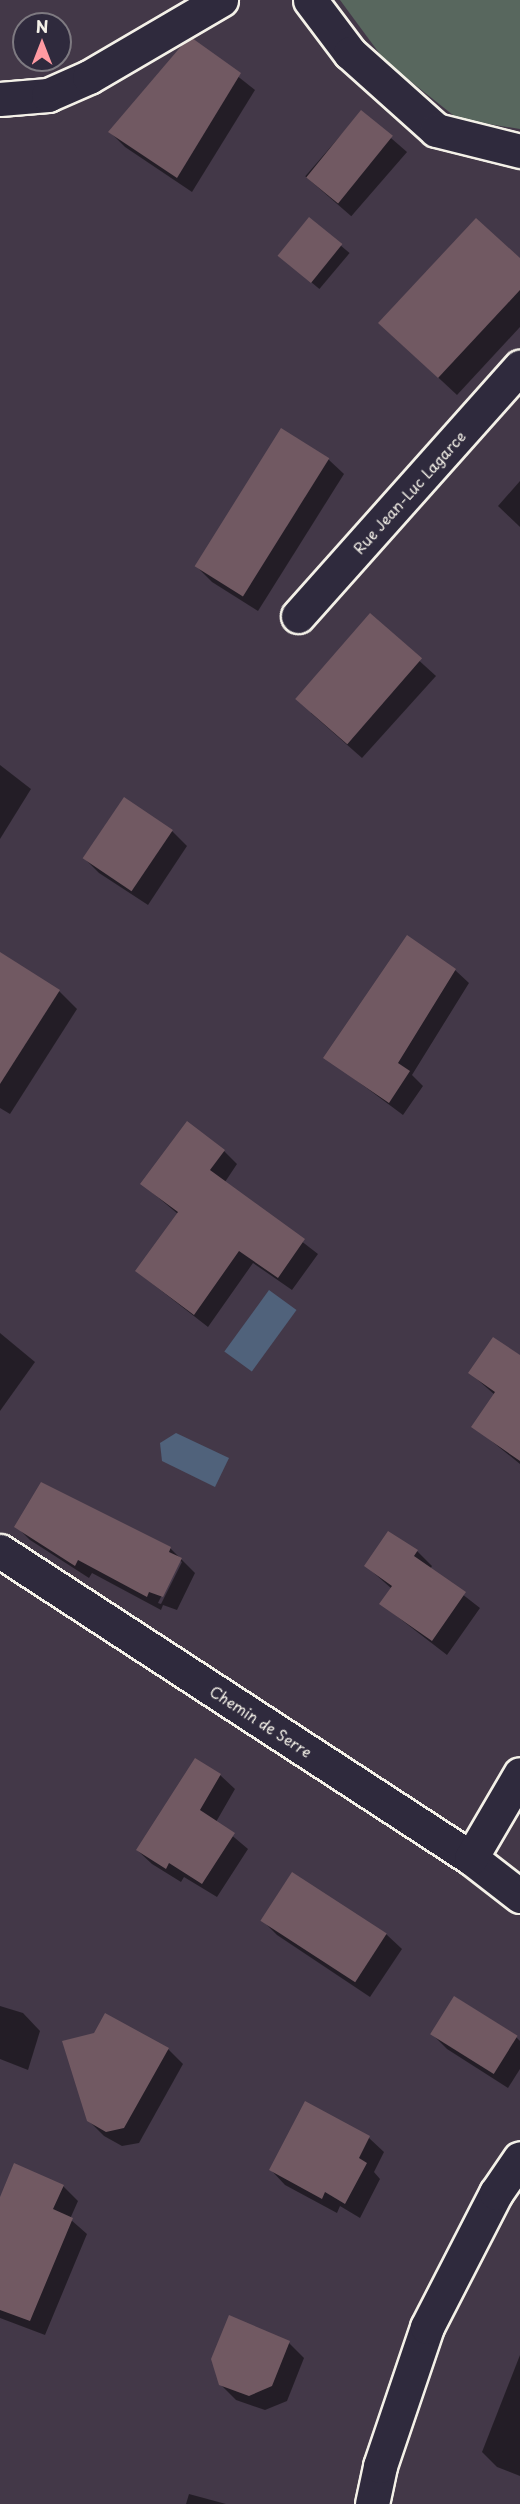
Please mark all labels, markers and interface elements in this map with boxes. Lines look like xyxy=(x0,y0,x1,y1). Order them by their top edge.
north arrow xyxy=(12,12,72,72)
text: N xyxy=(36,14,48,38)
street label: Rue Jean-Luc Lagarce xyxy=(349,426,469,558)
street label: Chemin de Serre xyxy=(206,1681,316,1761)

